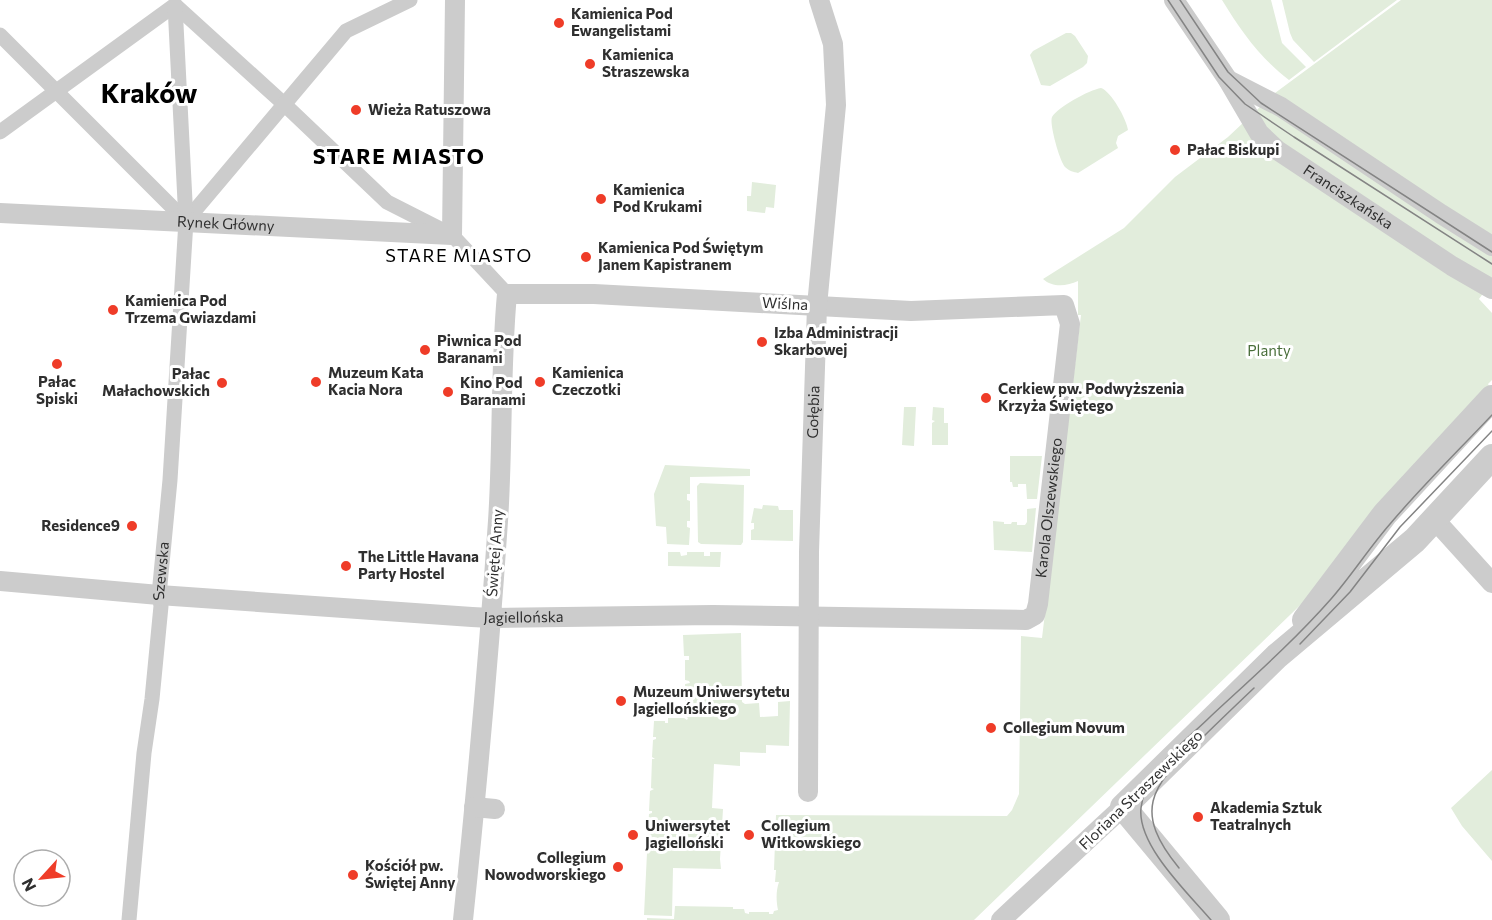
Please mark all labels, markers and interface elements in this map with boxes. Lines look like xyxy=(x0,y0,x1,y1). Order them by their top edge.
place label: Kamienica Pod Ewangelistami xyxy=(571,4,673,39)
marker: Kamienica Pod Ewangelistami xyxy=(552,16,566,30)
place label: Kamienica Straszewska xyxy=(602,45,689,80)
marker: Kamienica Straszewska xyxy=(583,57,597,71)
district label: Kraków xyxy=(101,76,198,109)
place label: Wieża Ratuszowa xyxy=(368,100,491,118)
marker: Wieża Ratuszowa xyxy=(349,103,363,117)
place label: Pałac Biskupi xyxy=(1187,140,1279,158)
district label: STARE MIASTO xyxy=(313,143,485,168)
marker: Pałac Biskupi xyxy=(1168,143,1182,157)
street label: Franciszkańska xyxy=(1300,160,1397,232)
place label: Kamienica Pod Krukami xyxy=(613,180,702,215)
marker: Kamienica Pod Krukami xyxy=(594,192,608,206)
street label: Rynek Główny xyxy=(177,212,275,234)
place label: Kamienica Pod Świętym Janem Kapistranem xyxy=(598,237,763,273)
district label: STARE MIASTO xyxy=(385,244,533,266)
marker: Kamienica Pod Świętym Janem Kapistranem xyxy=(579,250,593,264)
place label: Kamienica Pod Trzema Gwiazdami xyxy=(125,291,256,326)
street label: Wiślna xyxy=(761,293,809,313)
marker: Kamienica Pod Trzema Gwiazdami xyxy=(106,303,120,317)
place label: Izba Administracji Skarbowej xyxy=(774,323,898,358)
place label: Piwnica Pod Baranami xyxy=(437,331,522,366)
marker: Izba Administracji Skarbowej xyxy=(755,335,769,349)
park label: Planty xyxy=(1247,341,1291,359)
marker: Piwnica Pod Baranami xyxy=(418,343,432,357)
marker: Pałac Spiski xyxy=(50,357,64,371)
place label: Muzeum Kata Kacia Nora xyxy=(328,363,424,398)
place label: Kamienica Czeczotki xyxy=(552,363,624,398)
place label: Pałac Małachowskich xyxy=(102,364,210,399)
place label: Pałac Spiski xyxy=(36,372,78,407)
place label: Kino Pod Baranami xyxy=(460,373,526,408)
marker: Muzeum Kata Kacia Nora xyxy=(309,375,323,389)
marker: Kamienica Czeczotki xyxy=(533,375,547,389)
marker: Pałac Małachowskich xyxy=(215,376,229,390)
place label: Cerkiew pw. Podwyższenia Krzyża Świętego xyxy=(998,379,1184,414)
marker: Kino Pod Baranami xyxy=(441,385,455,399)
street label: Gołębia xyxy=(803,385,822,439)
marker: Cerkiew pw. Podwyższenia Krzyża Świętego xyxy=(979,391,993,405)
street label: Karola Olszewskiego xyxy=(1031,437,1065,579)
street label: Świętej Anny xyxy=(481,508,506,597)
place label: Residence9 xyxy=(41,516,120,534)
marker: Residence9 xyxy=(125,519,139,533)
street label: Szewska xyxy=(148,541,172,602)
place label: The Little Havana Party Hostel xyxy=(358,547,479,582)
marker: The Little Havana Party Hostel xyxy=(339,559,353,573)
street label: Jagiellońska xyxy=(483,607,564,626)
place label: Muzeum Uniwersytetu Jagiellońskiego xyxy=(633,682,790,717)
marker: Muzeum Uniwersytetu Jagiellońskiego xyxy=(614,694,628,708)
place label: Collegium Novum xyxy=(1003,718,1125,736)
marker: Collegium Novum xyxy=(984,721,998,735)
street label: Floriana Straszewskiego xyxy=(1075,726,1206,853)
place label: Akademia Sztuk Teatralnych xyxy=(1210,798,1323,833)
marker: Akademia Sztuk Teatralnych xyxy=(1191,810,1205,824)
place label: Uniwersytet Jagielloński xyxy=(645,816,730,851)
place label: Collegium Witkowskiego xyxy=(761,816,861,851)
marker: Uniwersytet Jagielloński xyxy=(626,828,640,842)
marker: Collegium Witkowskiego xyxy=(742,828,756,842)
north arrow xyxy=(12,848,72,908)
place label: Collegium Nowodworskiego xyxy=(484,848,606,883)
place label: Kościół pw. Świętej Anny xyxy=(365,856,456,891)
marker: Collegium Nowodworskiego xyxy=(611,860,625,874)
marker: Kościół pw. Świętej Anny xyxy=(346,868,360,882)
text: N xyxy=(17,875,39,895)

